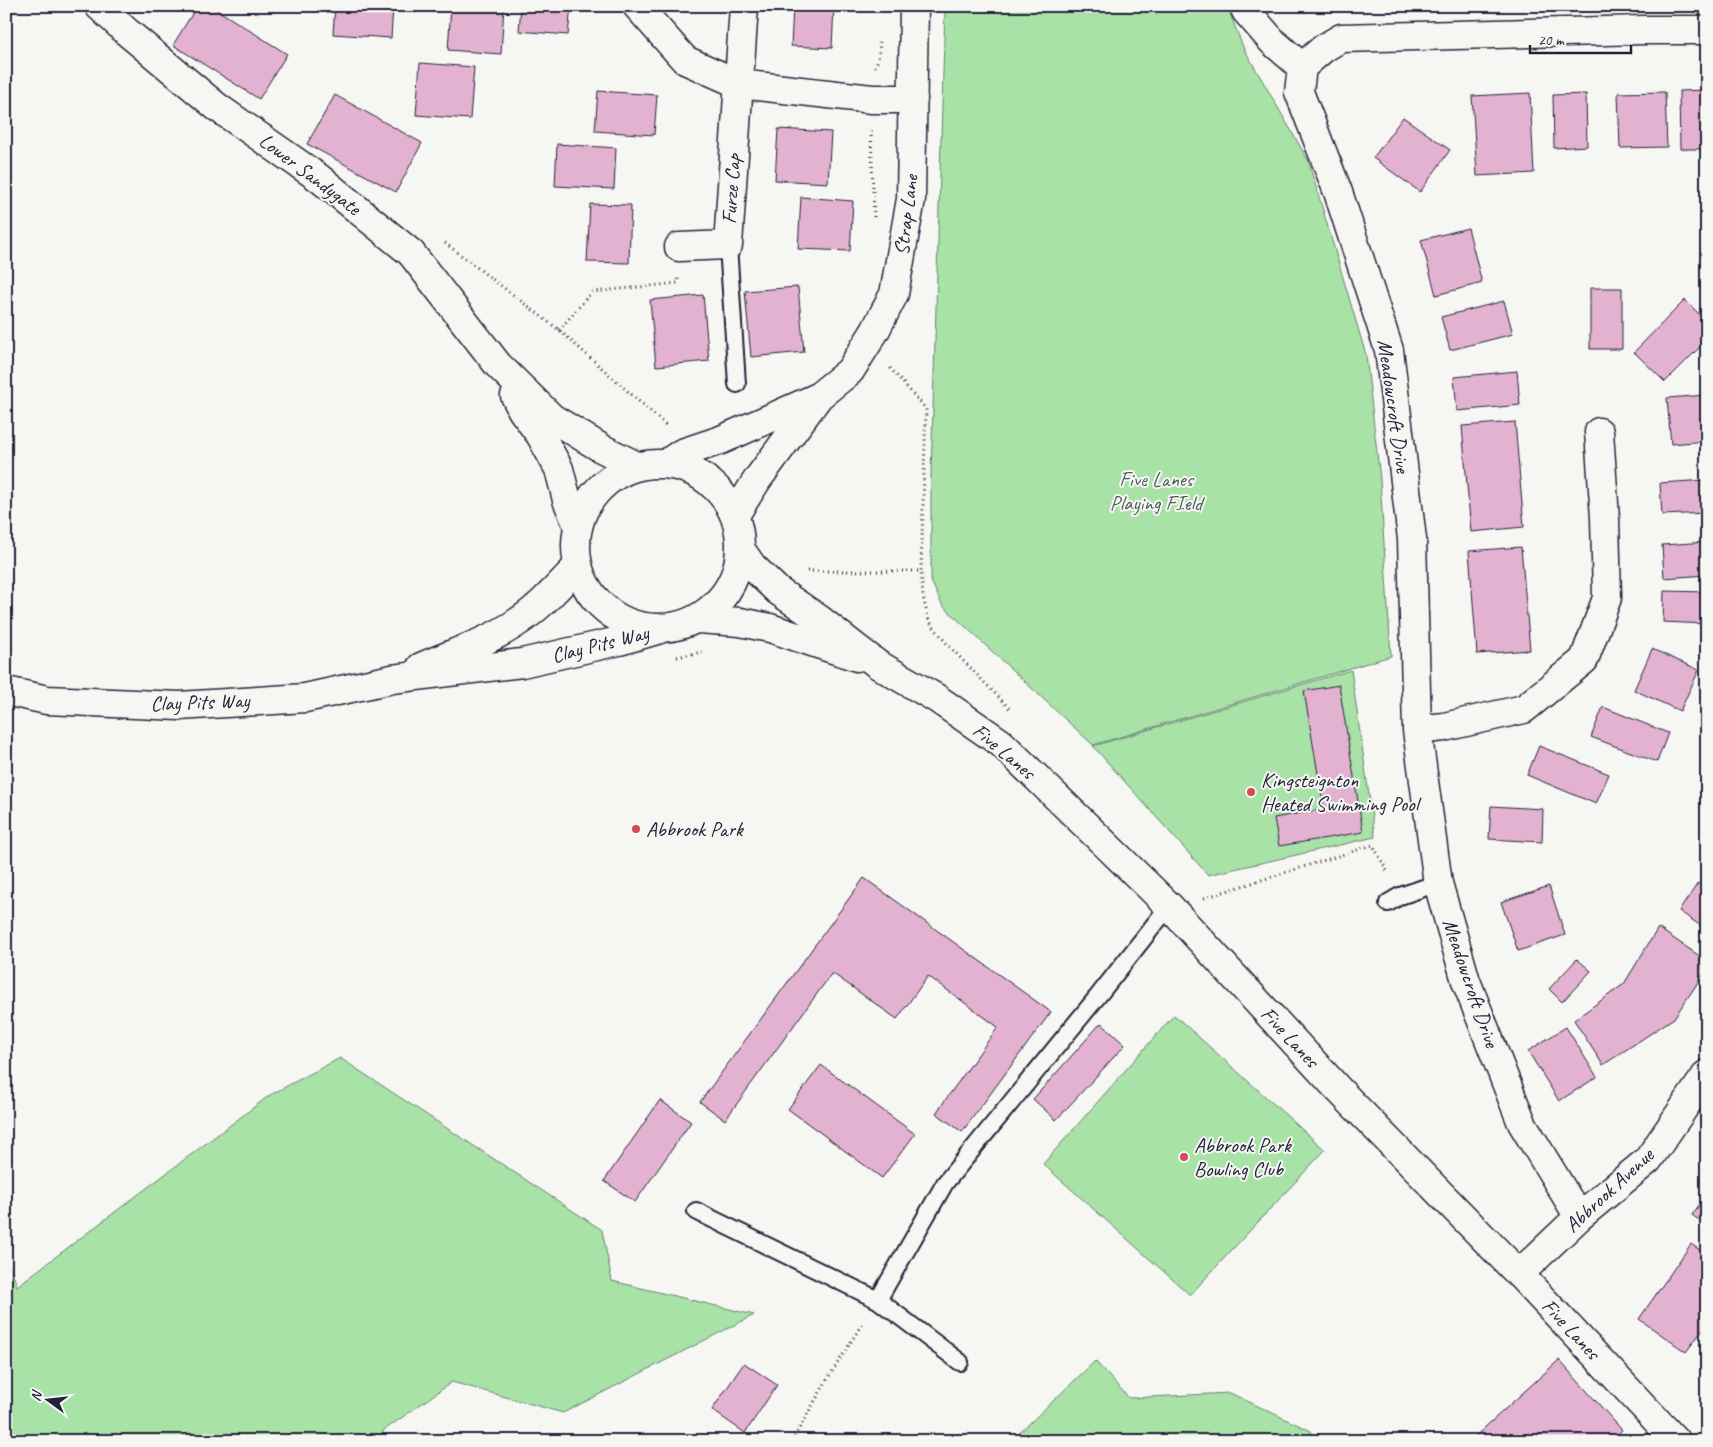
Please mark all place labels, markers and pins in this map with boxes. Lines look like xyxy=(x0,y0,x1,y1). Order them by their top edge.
place label: Kingsteignton Heated Swimming Pool xyxy=(1261,767,1422,817)
marker: Kingsteignton Heated Swimming Pool xyxy=(1245,786,1257,798)
place label: Abbrook Park xyxy=(646,816,744,842)
marker: Abbrook Park xyxy=(630,823,642,835)
place label: Abbrook Park Bowling Club xyxy=(1194,1132,1292,1182)
marker: Abbrook Park Bowling Club xyxy=(1178,1151,1190,1163)

